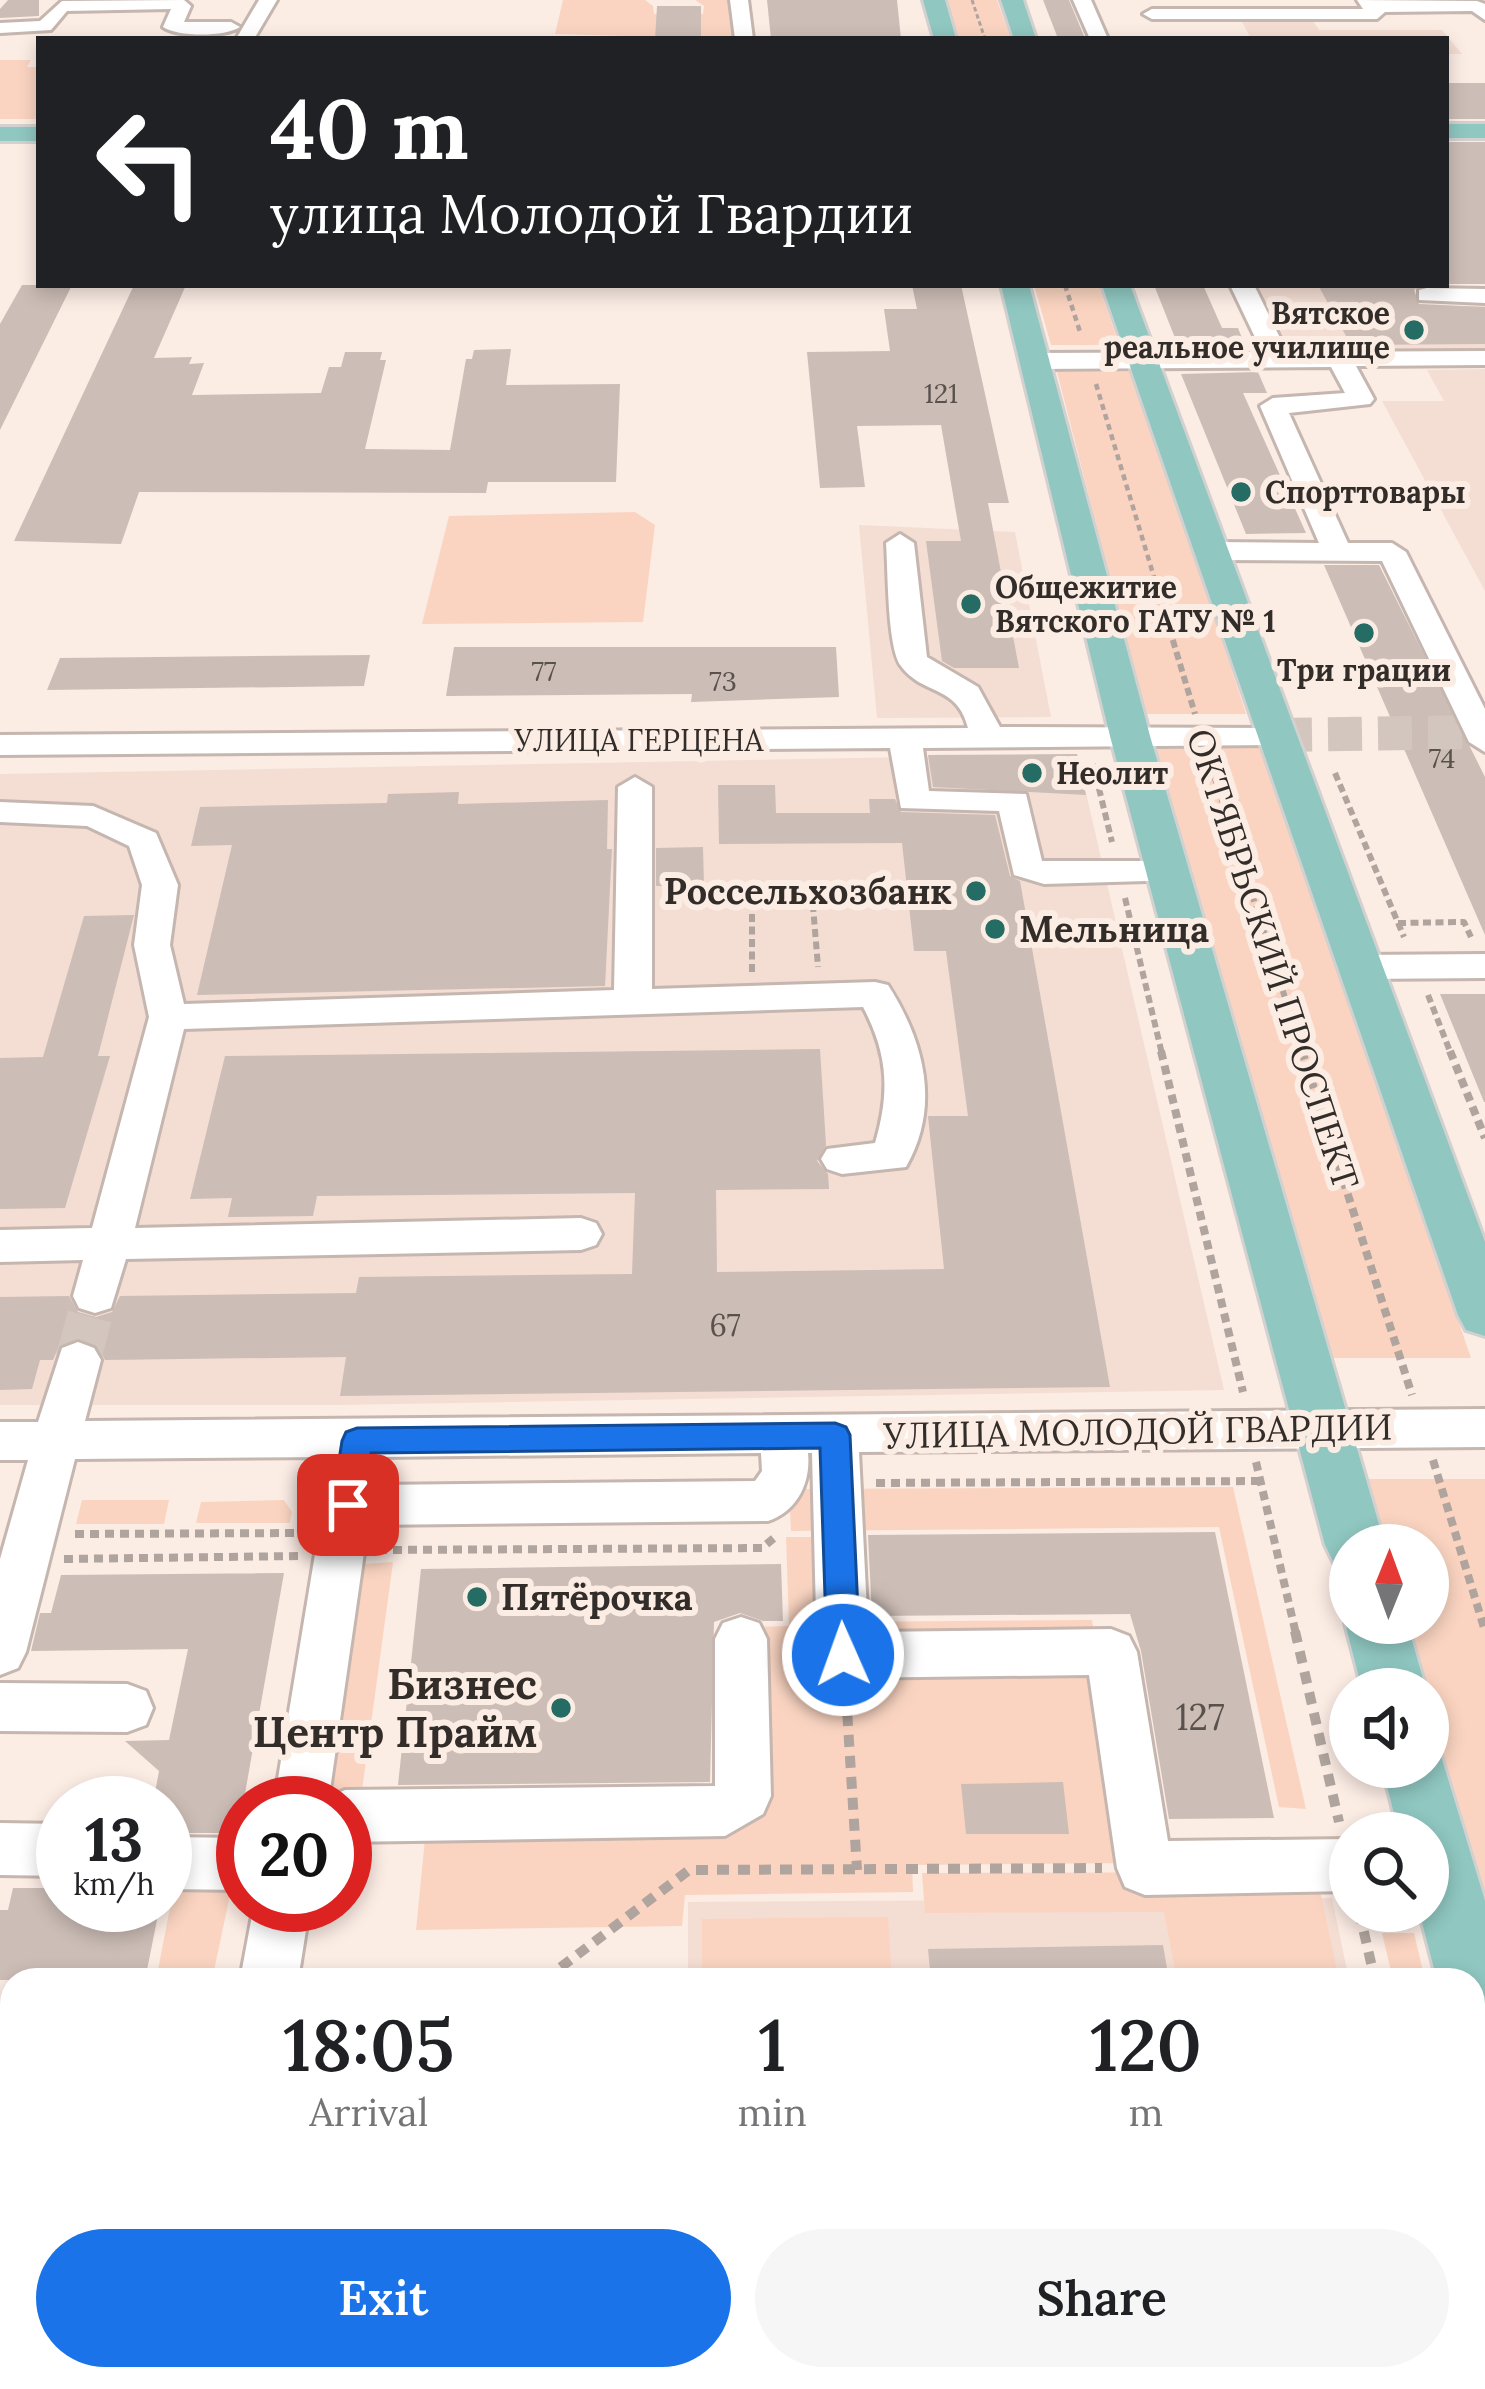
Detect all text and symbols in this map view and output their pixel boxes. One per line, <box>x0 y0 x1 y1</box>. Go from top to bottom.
text: 40 m <box>270 74 469 182</box>
icon: left <box>72 84 228 240</box>
text: улица Молодой Гвардии <box>270 179 913 248</box>
place label: Вятское реальное училище <box>1104 294 1390 367</box>
marker: Вятское реальное училище <box>1401 317 1427 343</box>
house number: 121 <box>924 376 958 410</box>
place label: Спорттовары <box>1265 473 1466 511</box>
marker: Спорттовары <box>1228 479 1254 505</box>
place label: Общежитие Вятского ГАТУ № 1 <box>995 568 1276 640</box>
marker: Общежитие Вятского ГАТУ № 1 <box>958 591 984 617</box>
marker: Три грации <box>1351 620 1377 646</box>
place label: Три грации <box>1277 651 1451 689</box>
house number: 77 <box>532 654 556 688</box>
house number: 73 <box>709 664 737 698</box>
street label: УЛИЦА ГЕРЦЕНА <box>514 721 765 759</box>
street label: ОКТЯБРЬСКИЙ ПРОСПЕКТ <box>1177 723 1369 1195</box>
house number: 74 <box>1429 741 1455 775</box>
place label: Неолит <box>1056 754 1168 792</box>
marker: Неолит <box>1019 760 1045 786</box>
place label: Россельхозбанк <box>664 868 952 914</box>
marker: Россельхозбанк <box>963 878 989 904</box>
place label: Мельница <box>1019 906 1209 952</box>
marker: Мельница <box>982 916 1008 942</box>
house number: 67 <box>710 1306 741 1344</box>
street label: УЛИЦА МОЛОДОЙ ГВАРДИИ <box>882 1404 1393 1458</box>
pin <box>297 1454 399 1556</box>
icon: arrive <box>315 1472 381 1538</box>
north arrow <box>1329 1524 1449 1644</box>
map controls <box>1329 1524 1449 1932</box>
place label: Пятёрочка <box>501 1574 693 1620</box>
marker: Пятёрочка <box>464 1584 490 1610</box>
position arrow <box>780 1592 906 1718</box>
place label: Бизнес Центр Прайм <box>252 1657 537 1759</box>
button: sound <box>1329 1668 1449 1788</box>
house number: 127 <box>1175 1694 1225 1740</box>
marker: Бизнес Центр Прайм <box>548 1695 574 1721</box>
speed limit sign: 20 <box>216 1776 372 1932</box>
text: 13 <box>85 1801 143 1877</box>
button: search <box>1329 1812 1449 1932</box>
text: km/h <box>73 1865 155 1903</box>
text: 18:05 <box>283 1999 455 2091</box>
text: 1 <box>758 1999 786 2091</box>
text: 120 <box>1090 1999 1202 2091</box>
text: Arrival <box>309 2087 428 2137</box>
text: min <box>738 2087 807 2137</box>
text: m <box>1129 2087 1163 2137</box>
button: Exit <box>36 2229 731 2367</box>
button: Share <box>755 2229 1449 2367</box>

